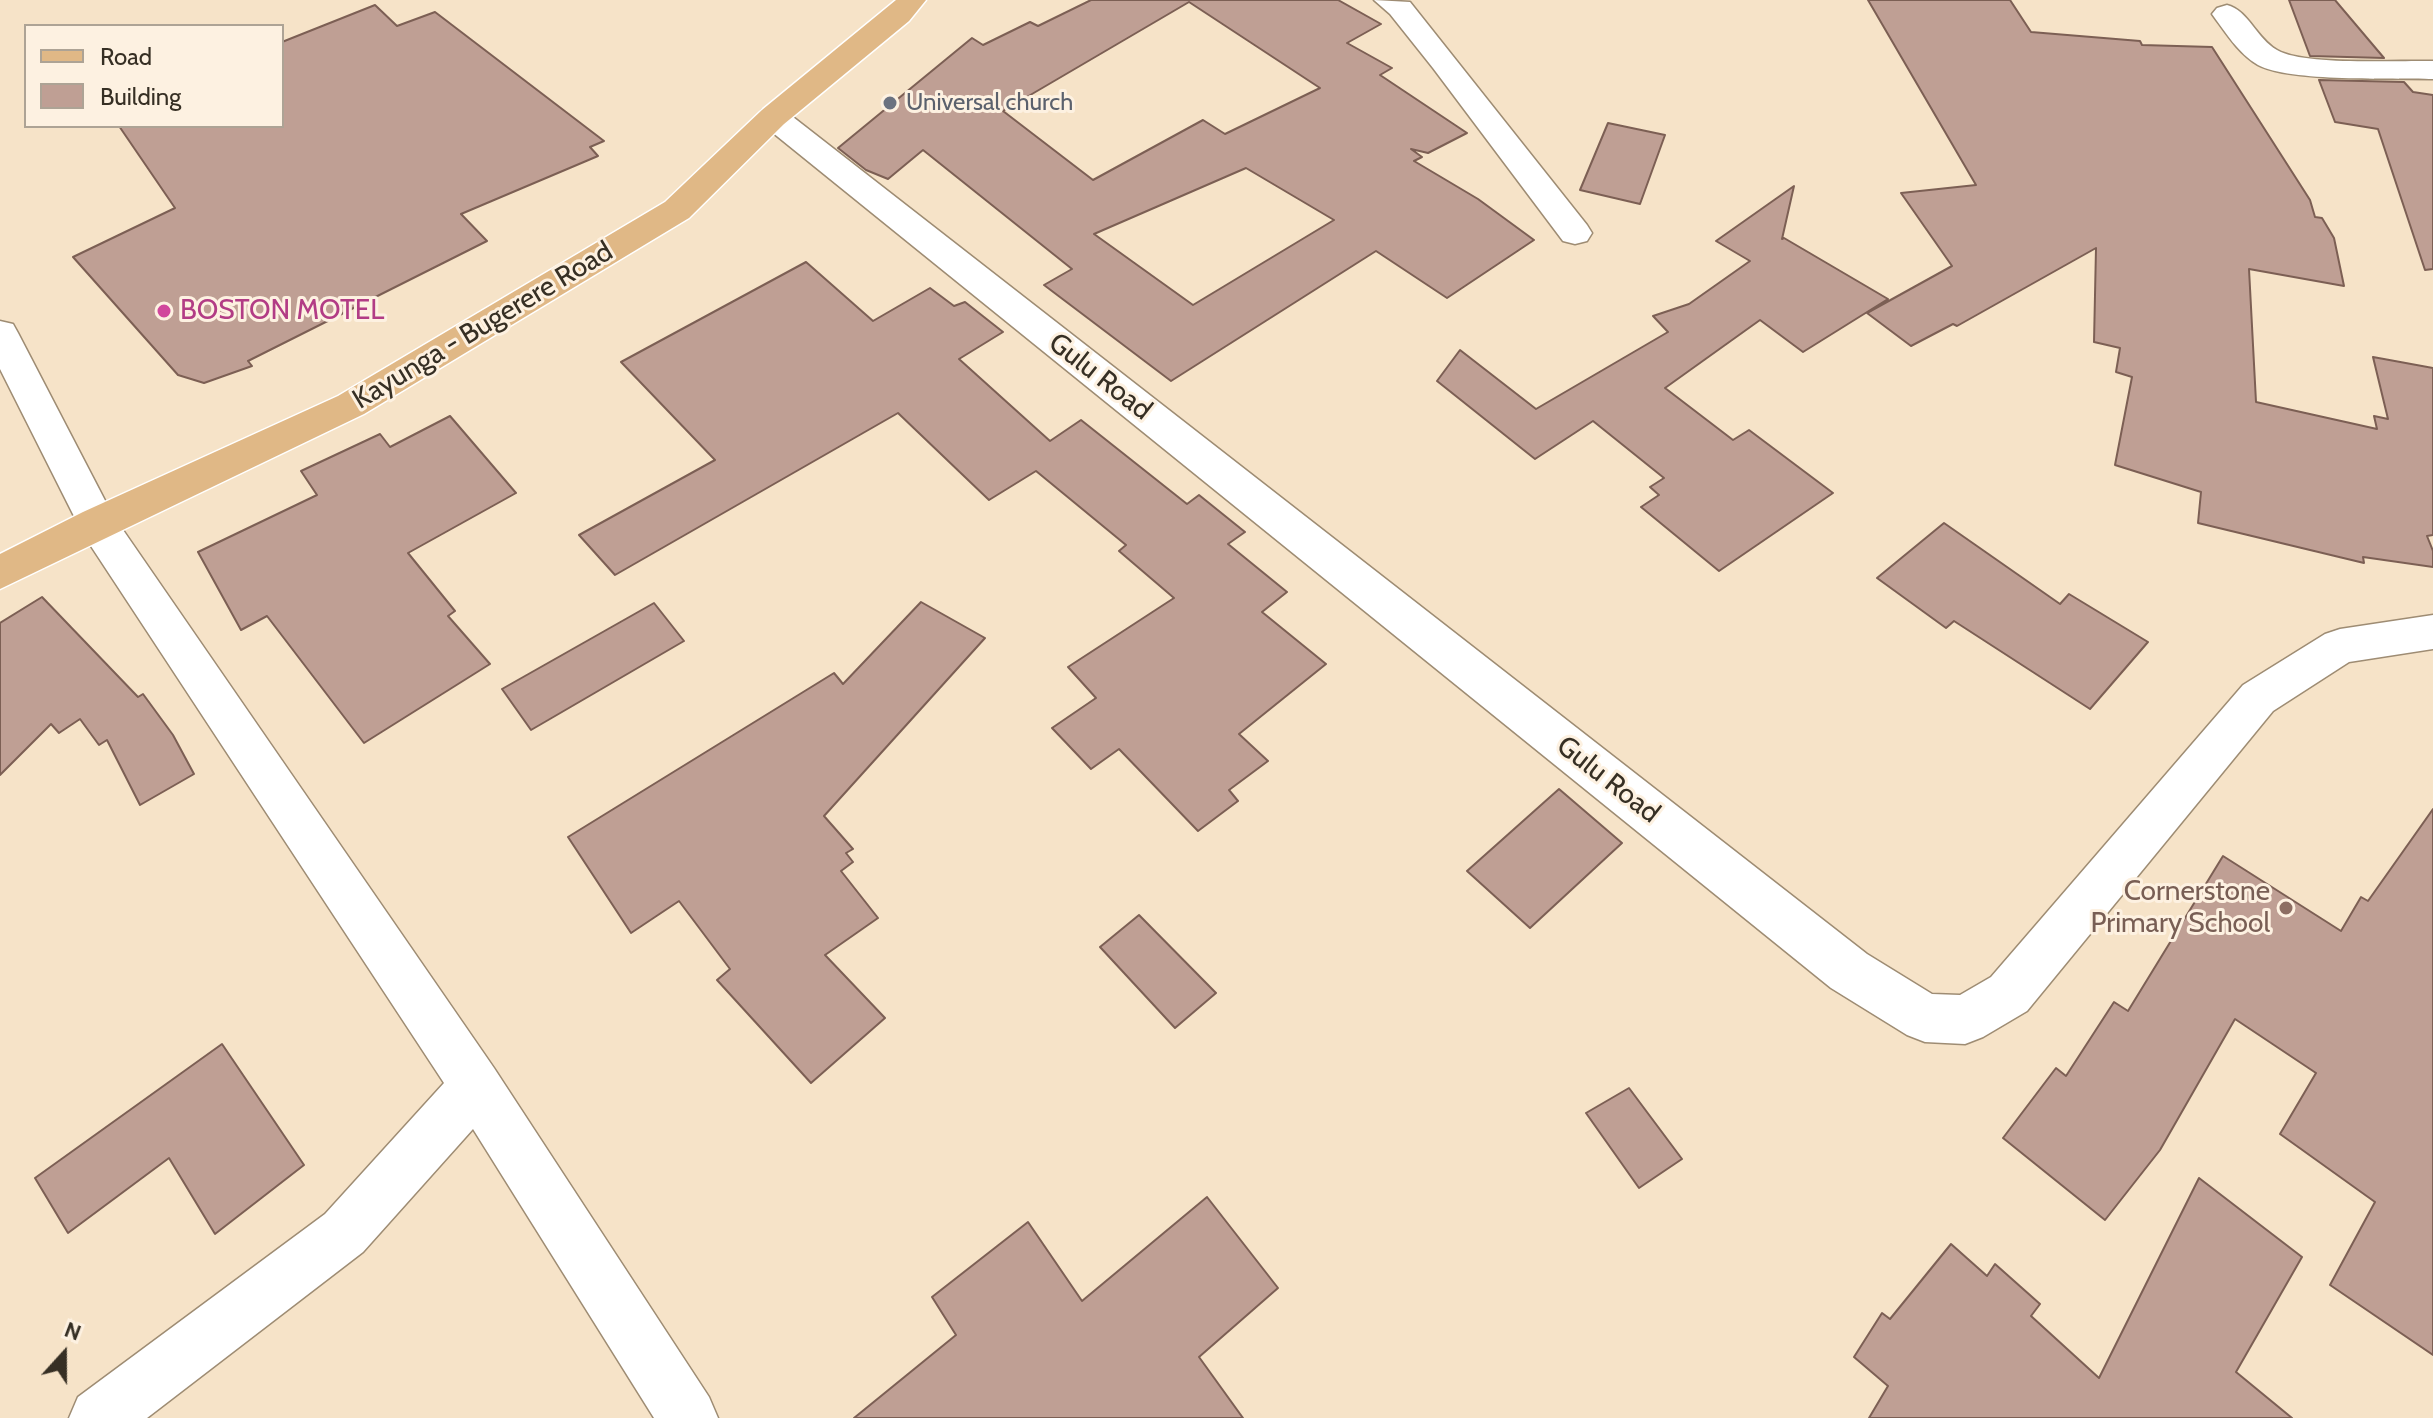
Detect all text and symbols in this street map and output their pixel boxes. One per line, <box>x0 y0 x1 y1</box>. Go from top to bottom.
legend <box>24 24 284 128</box>
text: Road <box>100 42 152 71</box>
text: Building <box>100 82 181 111</box>
place label: Universal church <box>906 89 1073 117</box>
marker: Universal church <box>881 94 899 112</box>
street label: Kayunga - Bugerere Road <box>347 235 619 417</box>
place label: BOSTON MOTEL <box>180 294 384 328</box>
marker: BOSTON MOTEL <box>155 302 173 320</box>
street label: Gulu Road <box>1042 326 1158 428</box>
street label: Gulu Road <box>1550 729 1666 831</box>
place label: Cornerstone Primary School <box>2090 875 2270 941</box>
marker: Cornerstone Primary School <box>2277 899 2295 917</box>
north arrow <box>24 1314 104 1394</box>
text: N <box>61 1316 85 1347</box>

